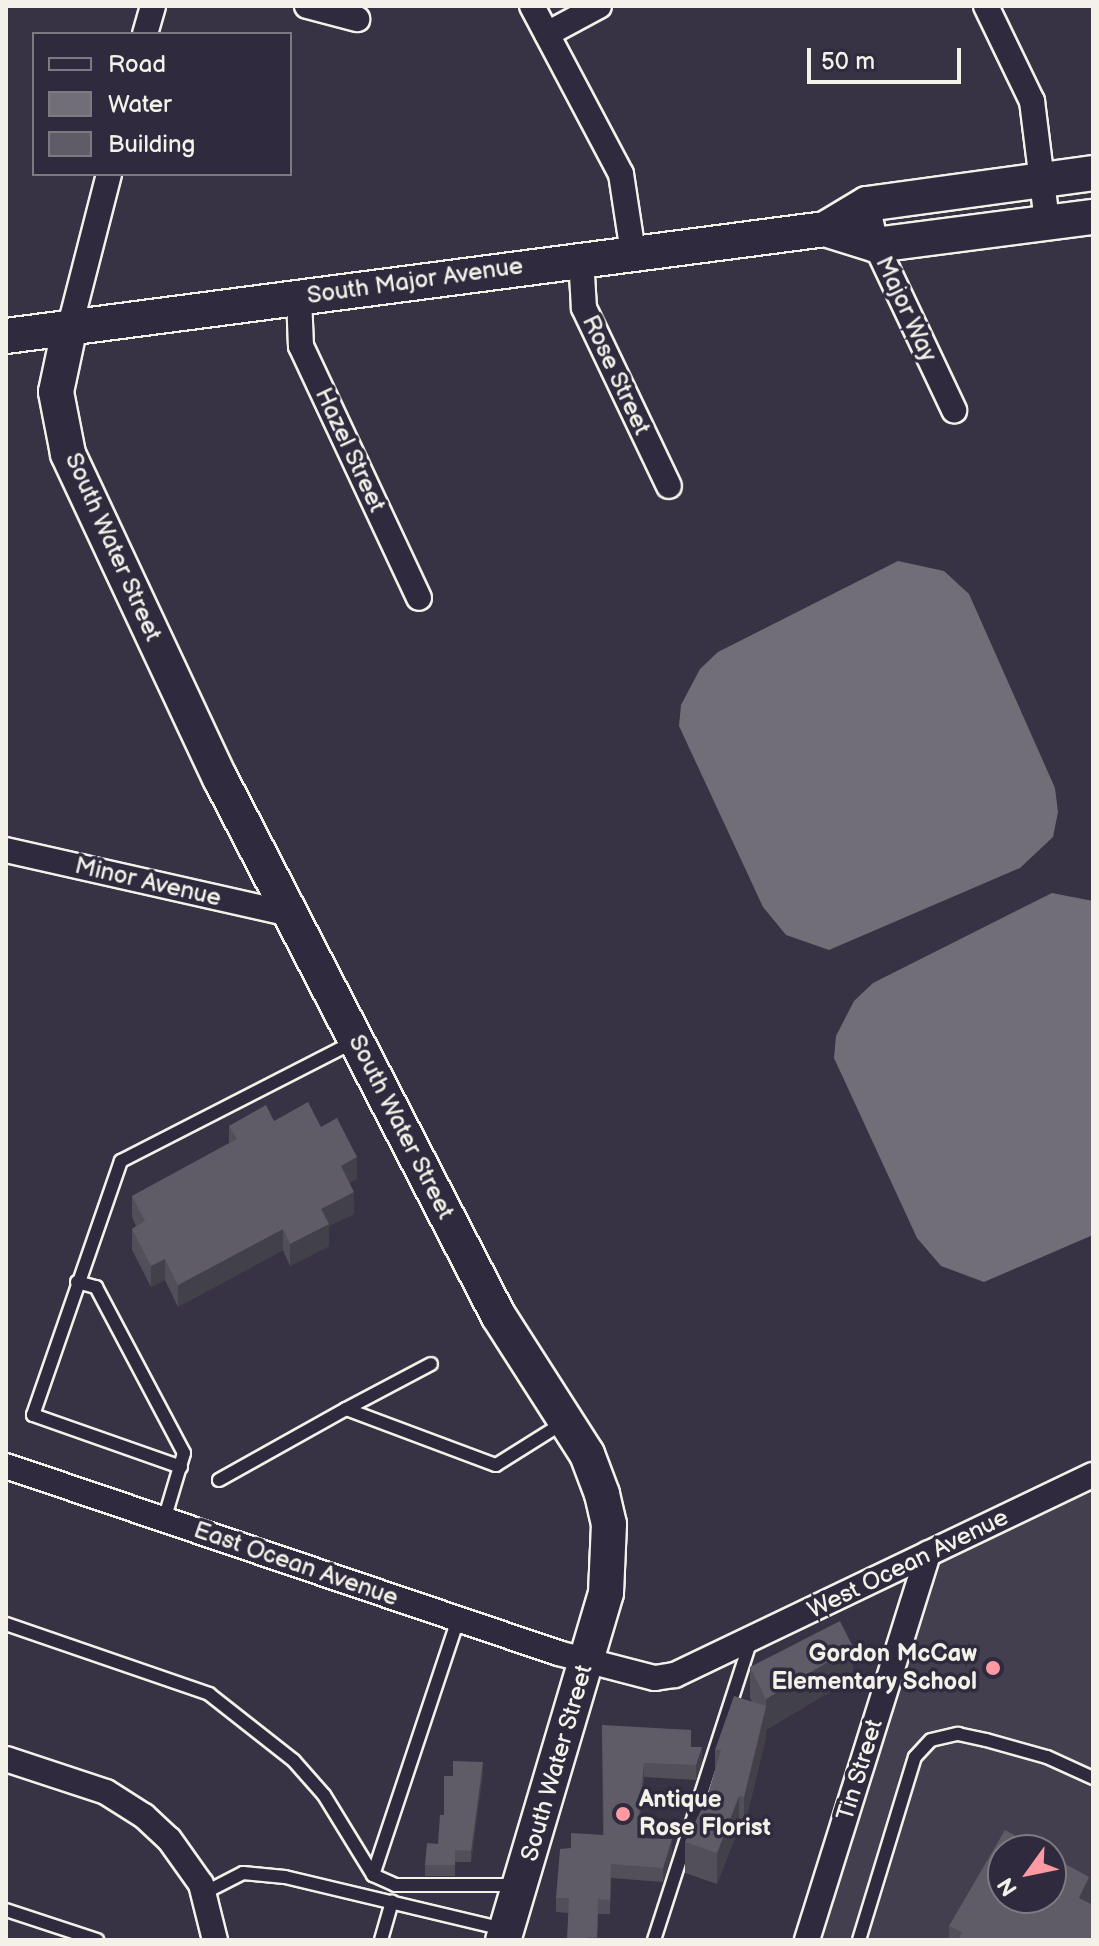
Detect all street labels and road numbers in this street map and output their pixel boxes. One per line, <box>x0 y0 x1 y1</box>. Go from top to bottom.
street label: Major Way <box>869 251 943 367</box>
street label: South Major Avenue <box>305 252 525 310</box>
street label: Rose Street <box>576 310 656 440</box>
street label: Hazel Street <box>309 383 391 517</box>
street label: South Water Street <box>58 448 168 646</box>
street label: Minor Avenue <box>72 851 224 913</box>
street label: South Water Street <box>342 1029 460 1225</box>
street label: West Ocean Avenue <box>803 1503 1013 1625</box>
street label: East Ocean Avenue <box>190 1516 402 1612</box>
street label: South Water Street <box>515 1661 599 1865</box>
street label: Tin Street <box>831 1716 889 1824</box>

